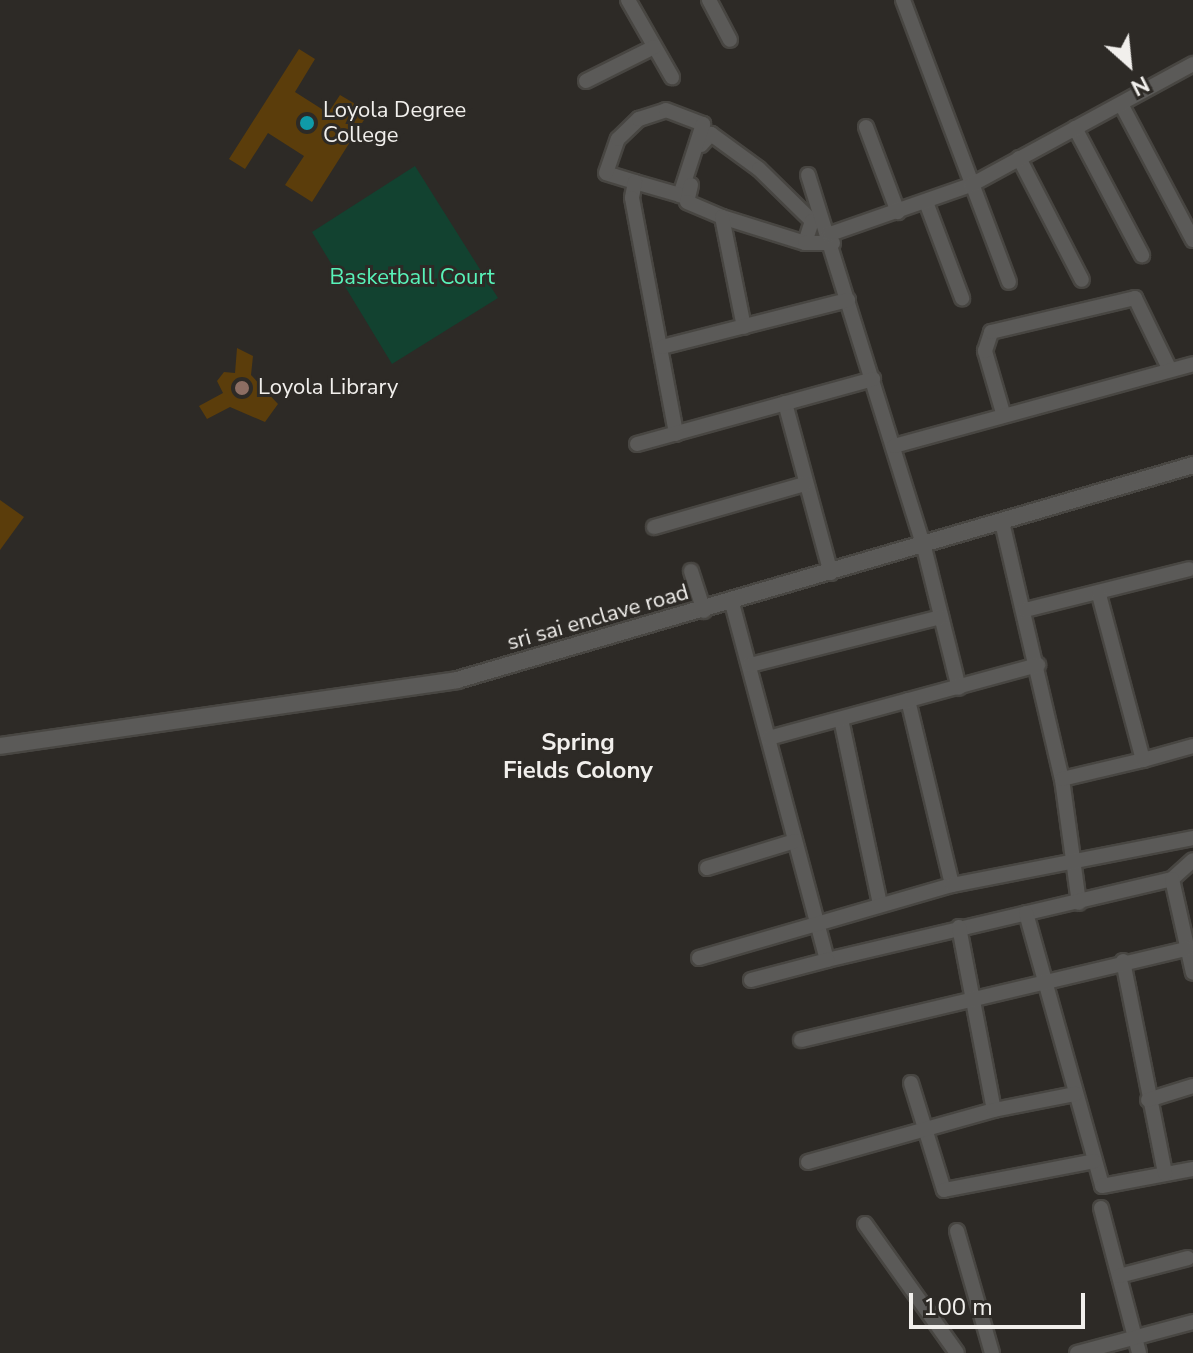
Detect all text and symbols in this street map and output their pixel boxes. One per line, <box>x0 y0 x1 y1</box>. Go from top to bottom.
north arrow <box>1089 24 1169 104</box>
text: N <box>1126 68 1154 102</box>
place label: Loyola Degree College <box>323 97 466 148</box>
marker: Loyola Degree College <box>298 114 316 132</box>
park label: Basketball Court <box>329 265 495 291</box>
place label: Loyola Library <box>258 375 398 401</box>
marker: Loyola Library <box>233 379 251 397</box>
street label: sri sai enclave road <box>504 579 692 657</box>
district label: Spring Fields Colony <box>503 729 653 785</box>
scale bar <box>913 1277 1089 1327</box>
text: 100 m <box>923 1291 993 1323</box>

